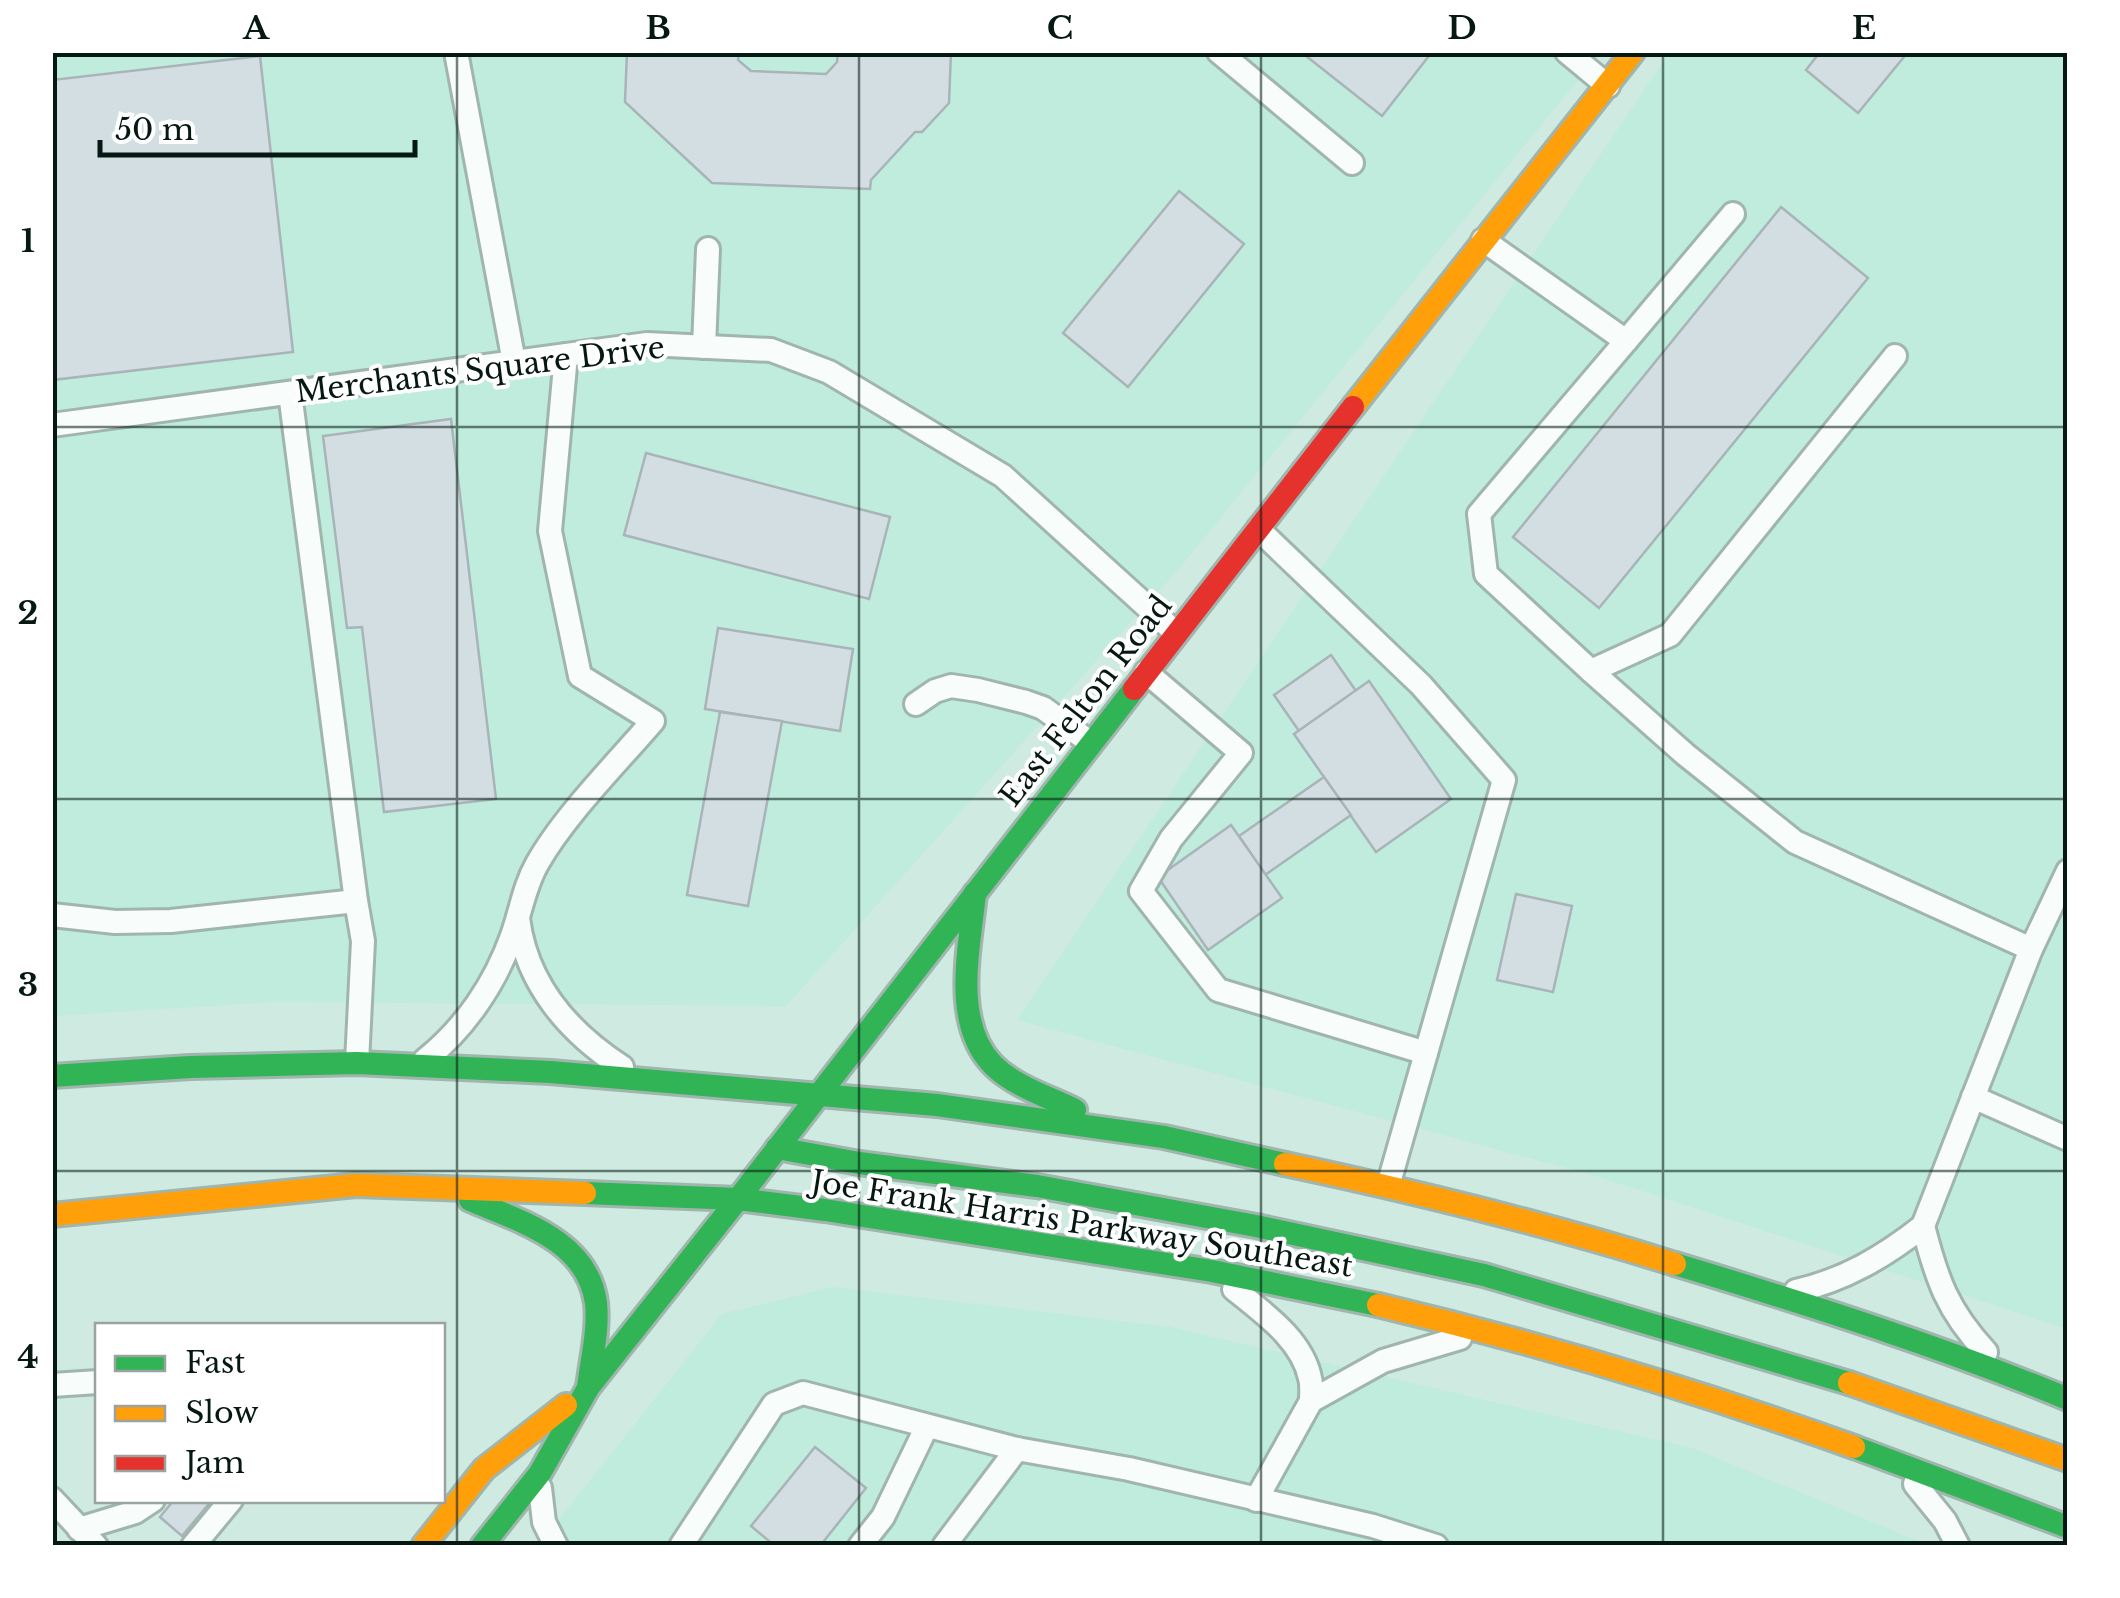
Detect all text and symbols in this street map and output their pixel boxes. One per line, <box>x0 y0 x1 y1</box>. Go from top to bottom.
text: A <box>242 8 270 48</box>
text: B <box>645 8 671 48</box>
text: C <box>1047 8 1073 48</box>
text: D <box>1447 8 1477 48</box>
text: E <box>1852 8 1876 48</box>
scale bar <box>100 95 415 157</box>
text: 50 m <box>115 111 194 148</box>
text: 1 <box>21 221 35 261</box>
street label: Merchants Square Drive <box>293 328 667 411</box>
street label: East Felton Road <box>992 588 1180 814</box>
text: 2 <box>18 593 38 633</box>
text: 3 <box>18 965 38 1005</box>
street label: Joe Frank Harris Parkway Southeast <box>805 1162 1356 1285</box>
legend <box>95 1323 445 1503</box>
text: 4 <box>17 1337 39 1377</box>
text: Fast <box>185 1344 246 1381</box>
text: Slow <box>185 1394 259 1431</box>
text: Jam <box>181 1444 245 1481</box>

